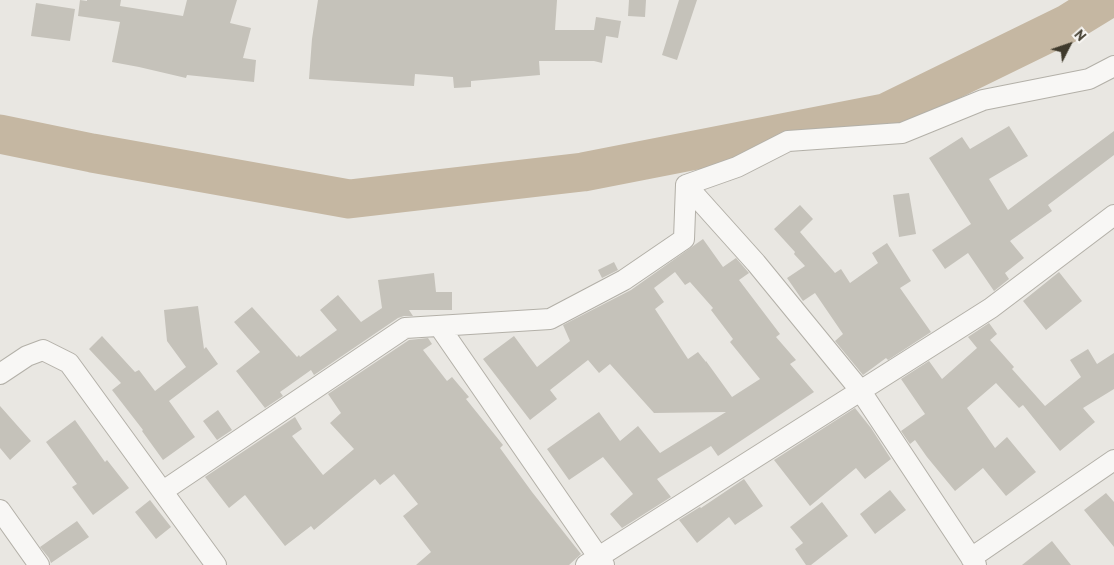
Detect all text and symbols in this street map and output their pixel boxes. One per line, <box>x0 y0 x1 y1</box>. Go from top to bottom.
north arrow <box>1044 20 1094 70</box>
text: N <box>1071 26 1090 45</box>

